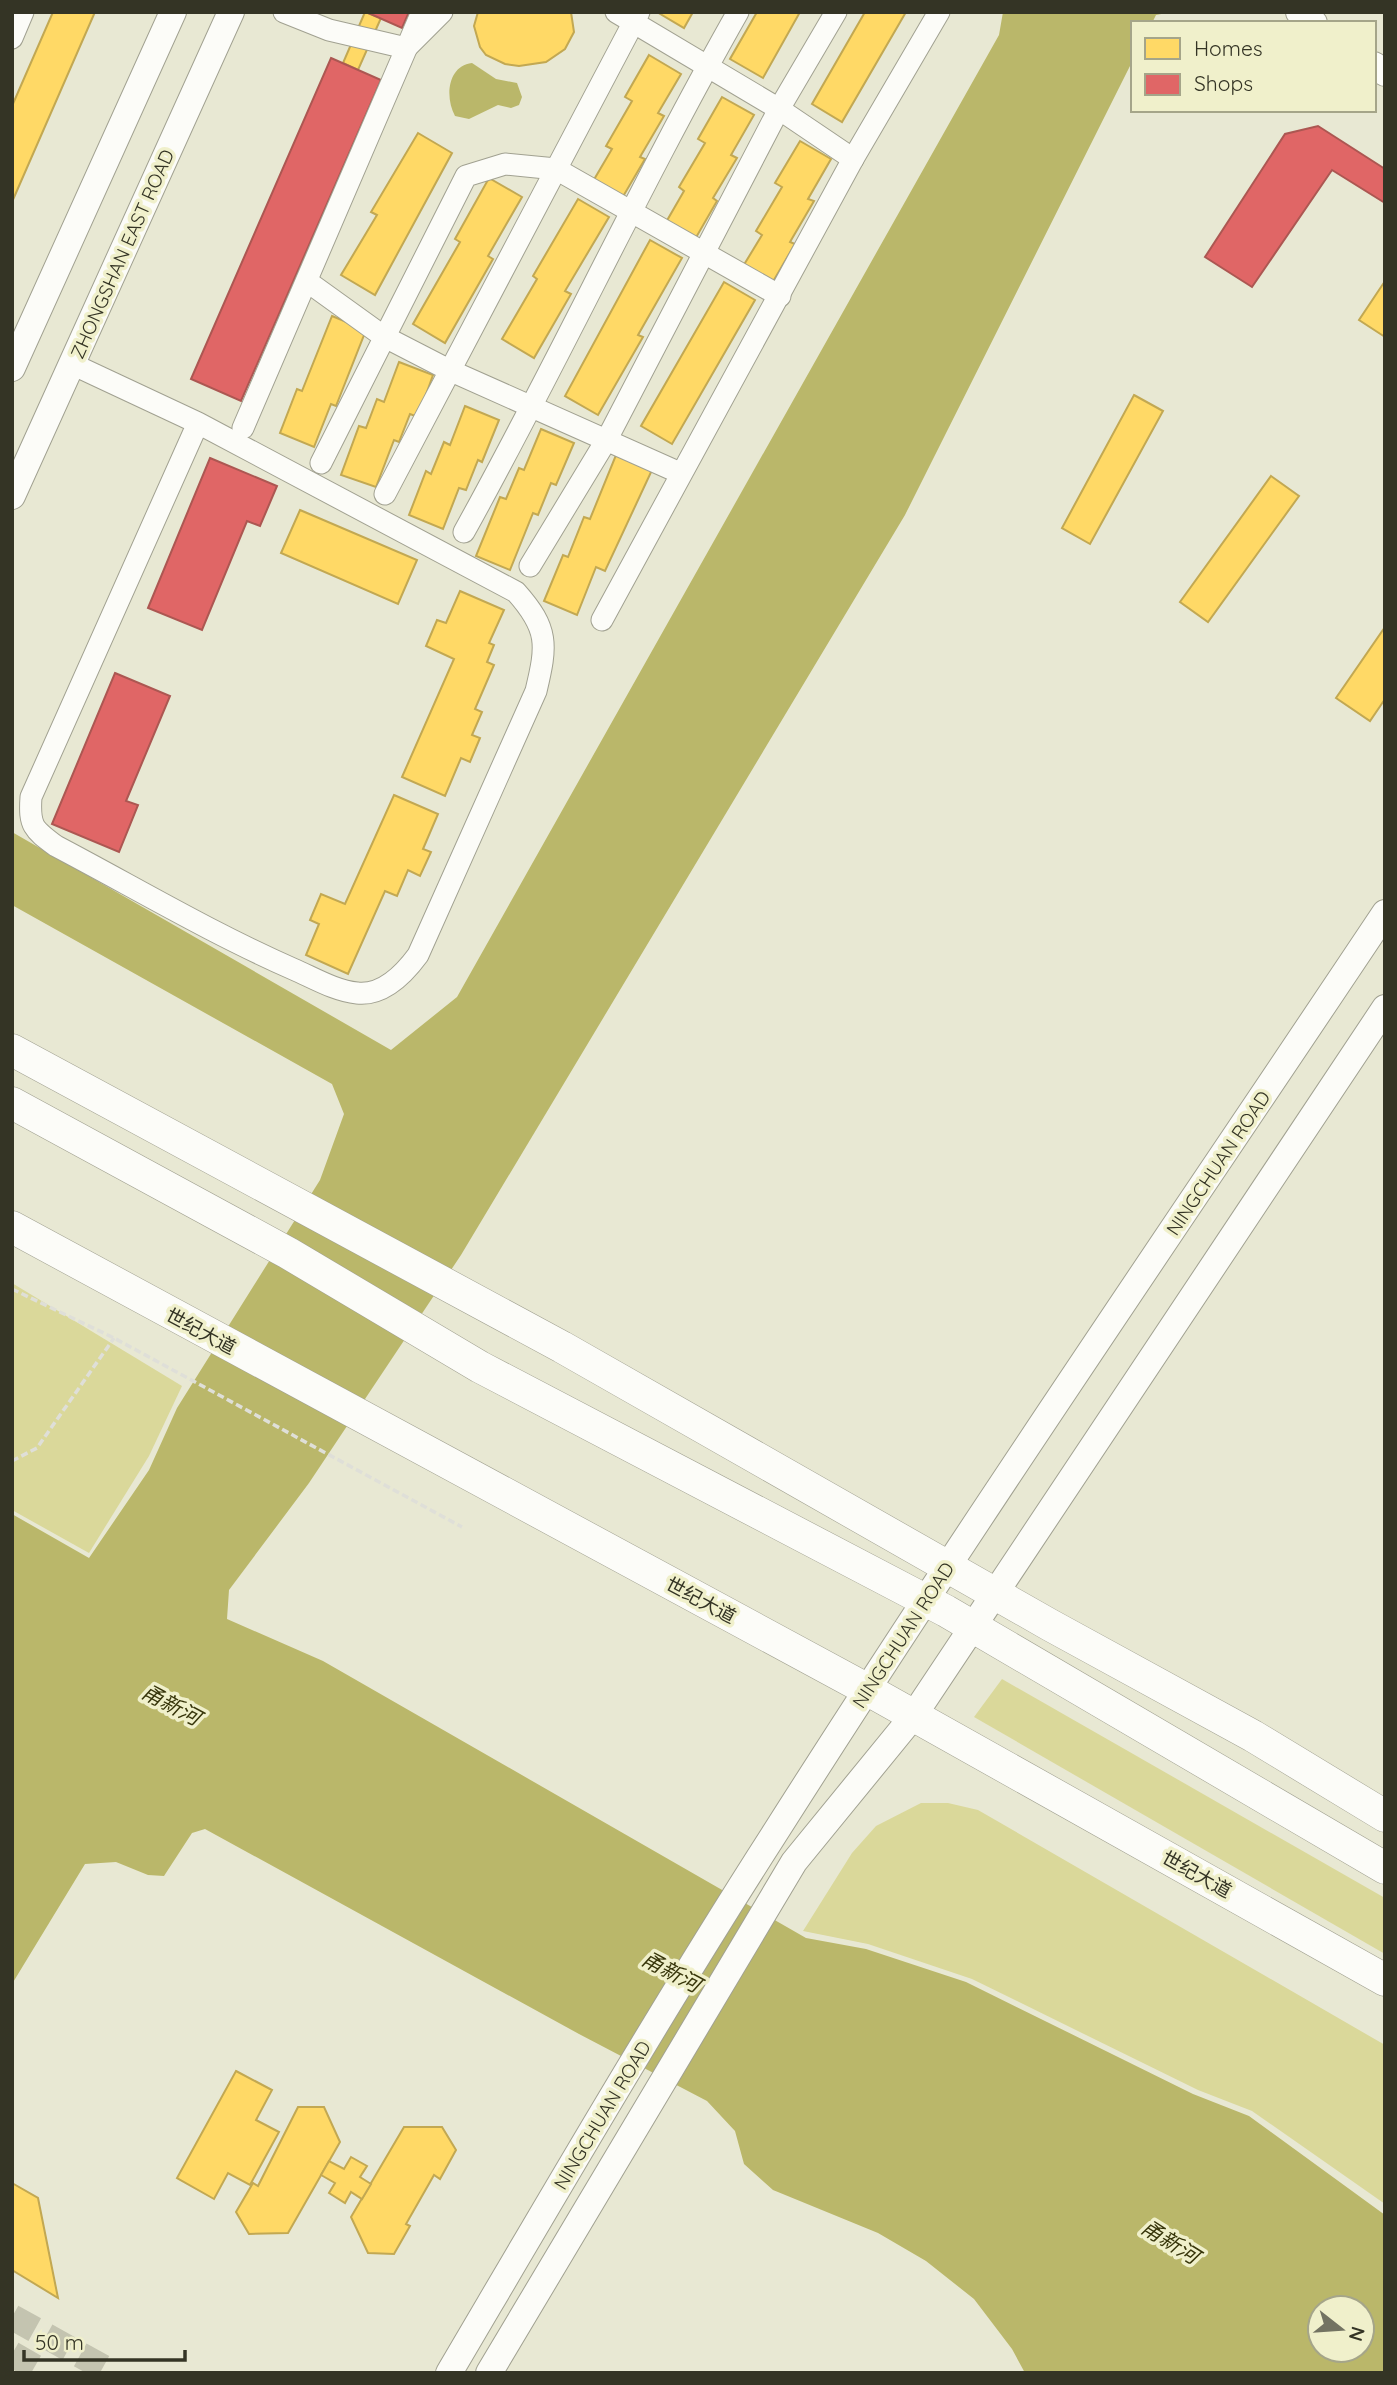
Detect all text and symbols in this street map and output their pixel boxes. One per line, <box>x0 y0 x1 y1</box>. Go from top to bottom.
legend <box>1131 21 1376 112</box>
text: Homes <box>1194 35 1263 61</box>
text: Shops <box>1194 70 1253 96</box>
street label: ZHONGSHAN EAST ROAD <box>65 146 179 362</box>
street label: NINGCHUAN ROAD <box>1161 1086 1275 1240</box>
street label: 世纪大道 <box>162 1303 240 1359</box>
street label: NINGCHUAN ROAD <box>847 1557 959 1713</box>
street label: 世纪大道 <box>662 1572 740 1628</box>
water label: 甬新河 <box>138 1678 209 1732</box>
street label: 世纪大道 <box>1158 1845 1236 1903</box>
water label: 甬新河 <box>638 1945 709 1999</box>
street label: NINGCHUAN ROAD <box>548 2036 656 2194</box>
water label: 甬新河 <box>1137 2213 1208 2271</box>
north arrow <box>1306 2294 1376 2364</box>
scale bar <box>24 2318 186 2362</box>
text: N <box>1344 2324 1371 2344</box>
text: 50 m <box>35 2329 84 2355</box>

